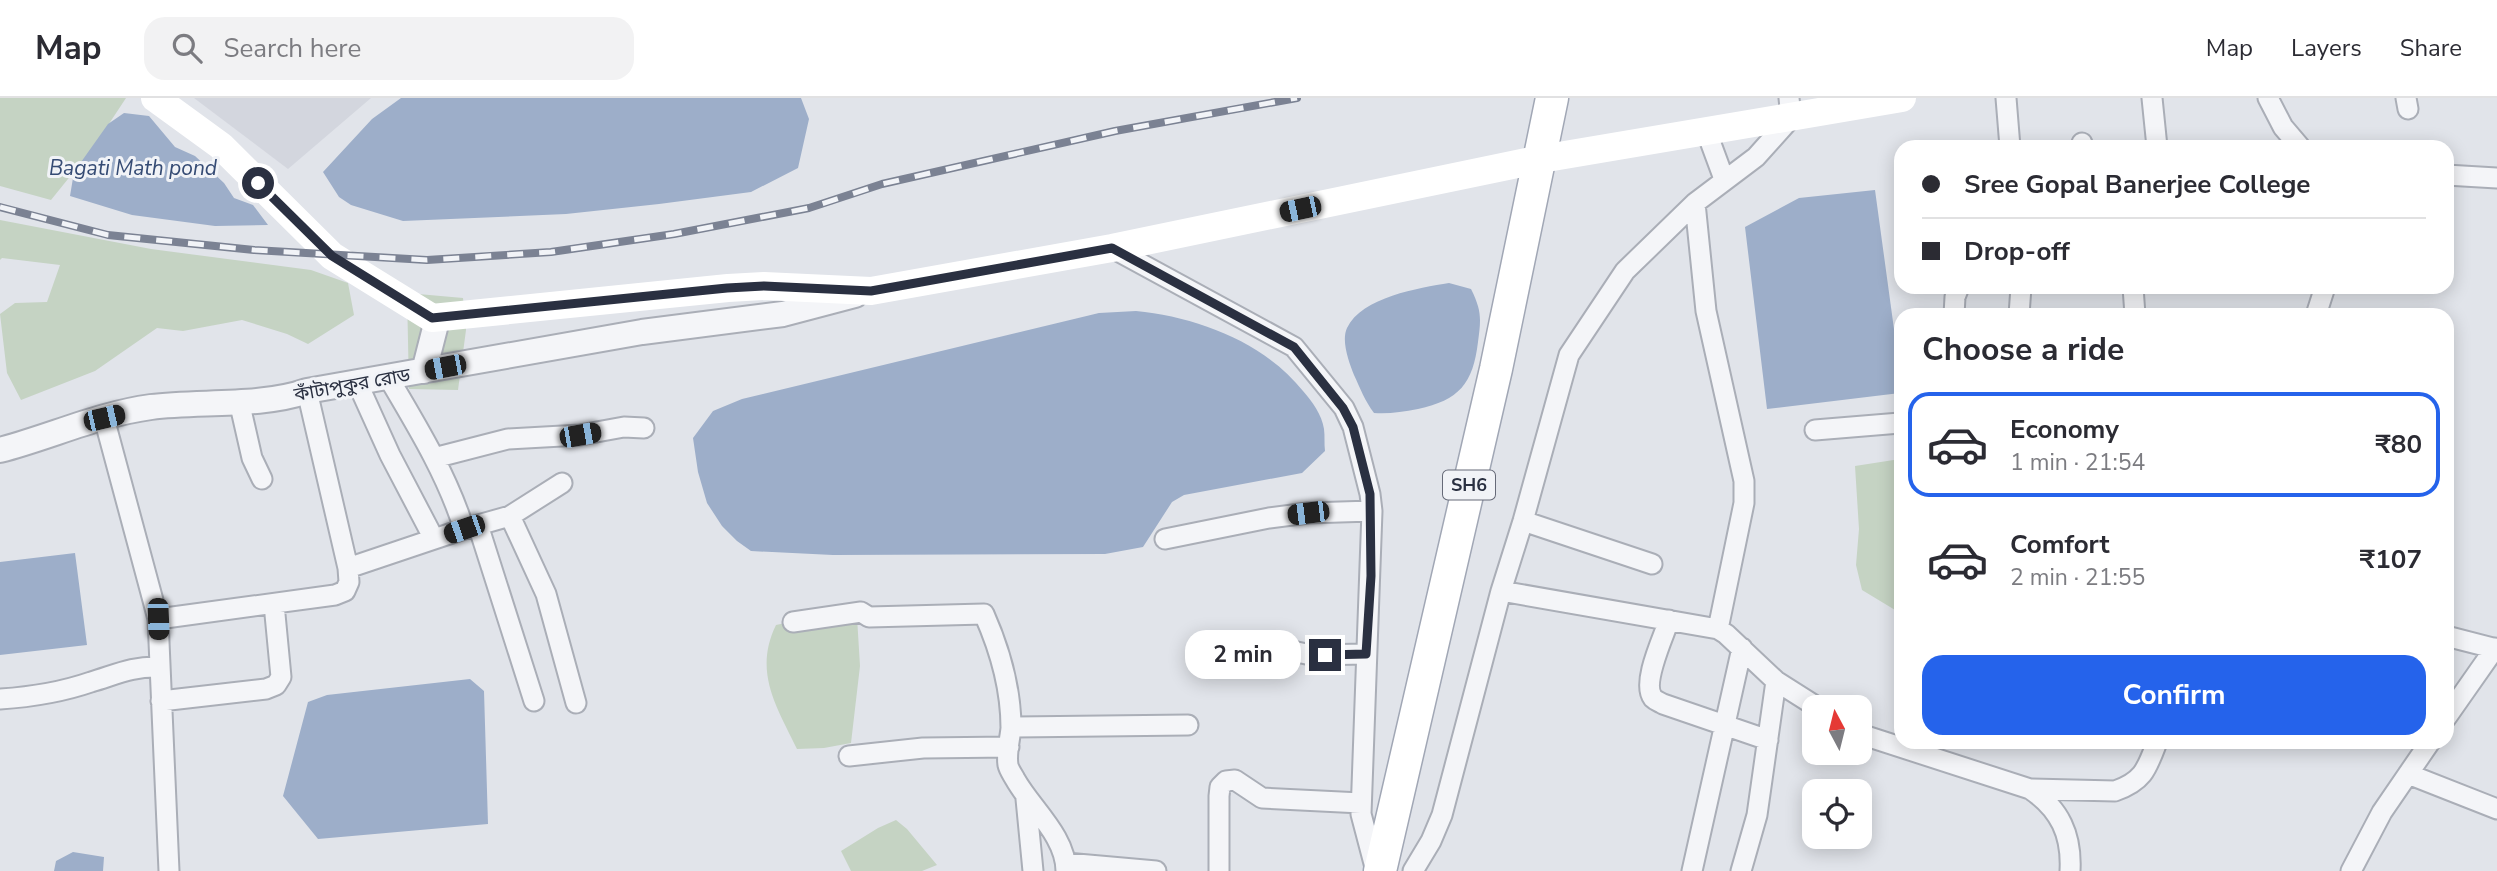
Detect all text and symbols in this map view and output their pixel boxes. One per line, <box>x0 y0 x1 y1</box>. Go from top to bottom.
search box <box>144 17 634 80</box>
text: Map <box>35 26 102 71</box>
icon: search <box>168 29 206 67</box>
text: Search here <box>224 31 361 66</box>
text: Map <box>2206 32 2253 64</box>
text: Layers <box>2291 32 2362 64</box>
text: Share <box>2400 32 2462 64</box>
water label: Bagati Math pond <box>49 154 218 182</box>
route start <box>242 167 274 199</box>
text: Sree Gopal Banerjee College <box>1964 167 2310 202</box>
car <box>1278 194 1323 224</box>
text: Drop-off <box>1964 234 2070 269</box>
text: Choose a ride <box>1922 328 2124 371</box>
car <box>423 353 468 381</box>
street label: কাঁটাপুকুর রোড <box>291 362 413 408</box>
car <box>82 403 127 433</box>
text: Economy <box>2010 412 2119 447</box>
icon: car <box>1926 413 1989 476</box>
car <box>558 421 603 449</box>
text: ₹80 <box>2375 427 2422 462</box>
text: 1 min · 21:54 <box>2010 447 2145 478</box>
road number: SH6 <box>1443 470 1495 500</box>
car <box>1286 500 1331 526</box>
car <box>441 512 488 546</box>
text: Comfort <box>2010 527 2110 562</box>
icon: car <box>1926 528 1989 591</box>
text: ₹107 <box>2360 542 2422 577</box>
text: 2 min · 21:55 <box>2010 562 2145 593</box>
car <box>147 598 170 640</box>
callout: 2 min <box>1185 630 1300 680</box>
text: 2 min <box>1213 639 1273 670</box>
route end <box>1309 639 1341 671</box>
button: Confirm <box>1922 655 2426 735</box>
north arrow <box>1802 695 1872 765</box>
map controls <box>1802 695 1872 849</box>
button: locate <box>1802 779 1872 849</box>

